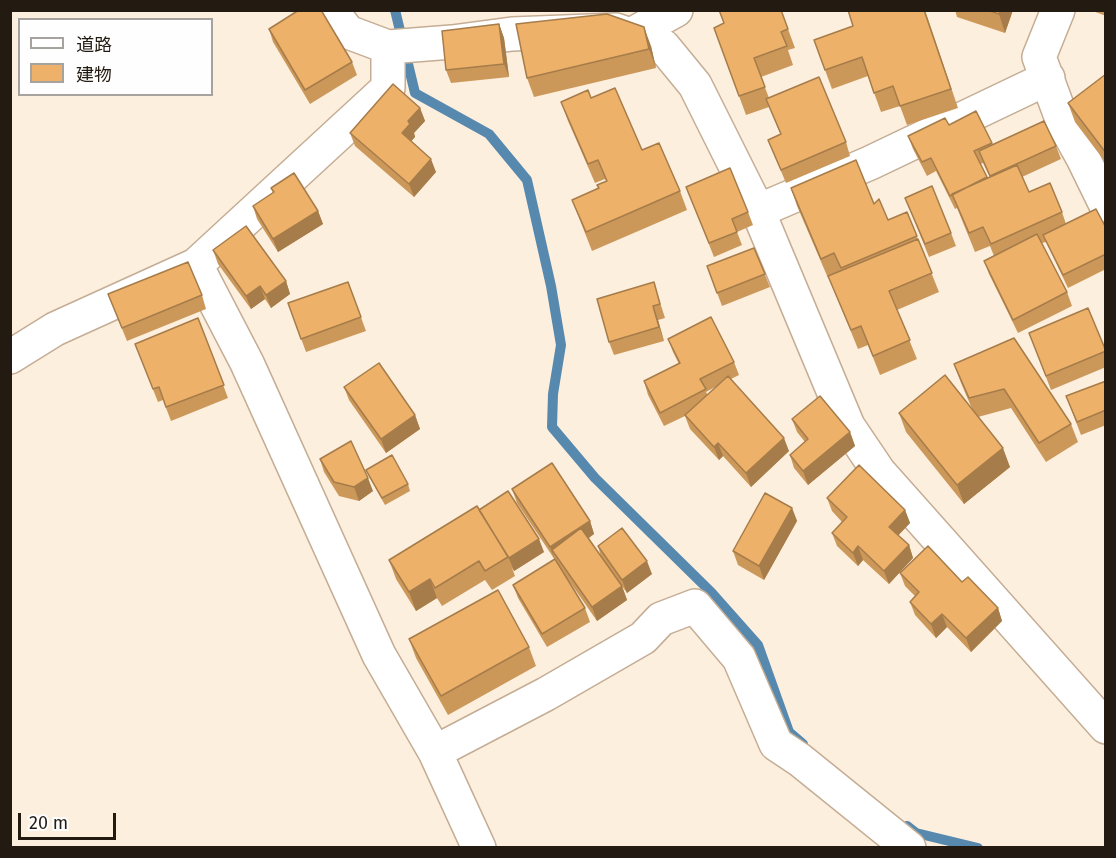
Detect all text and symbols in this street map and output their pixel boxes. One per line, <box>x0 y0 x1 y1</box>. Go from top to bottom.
legend <box>18 18 213 96</box>
text: 道路 <box>76 34 112 56</box>
text: 建物 <box>76 64 112 86</box>
scale bar <box>21 801 118 839</box>
text: 20 m <box>29 812 68 834</box>

